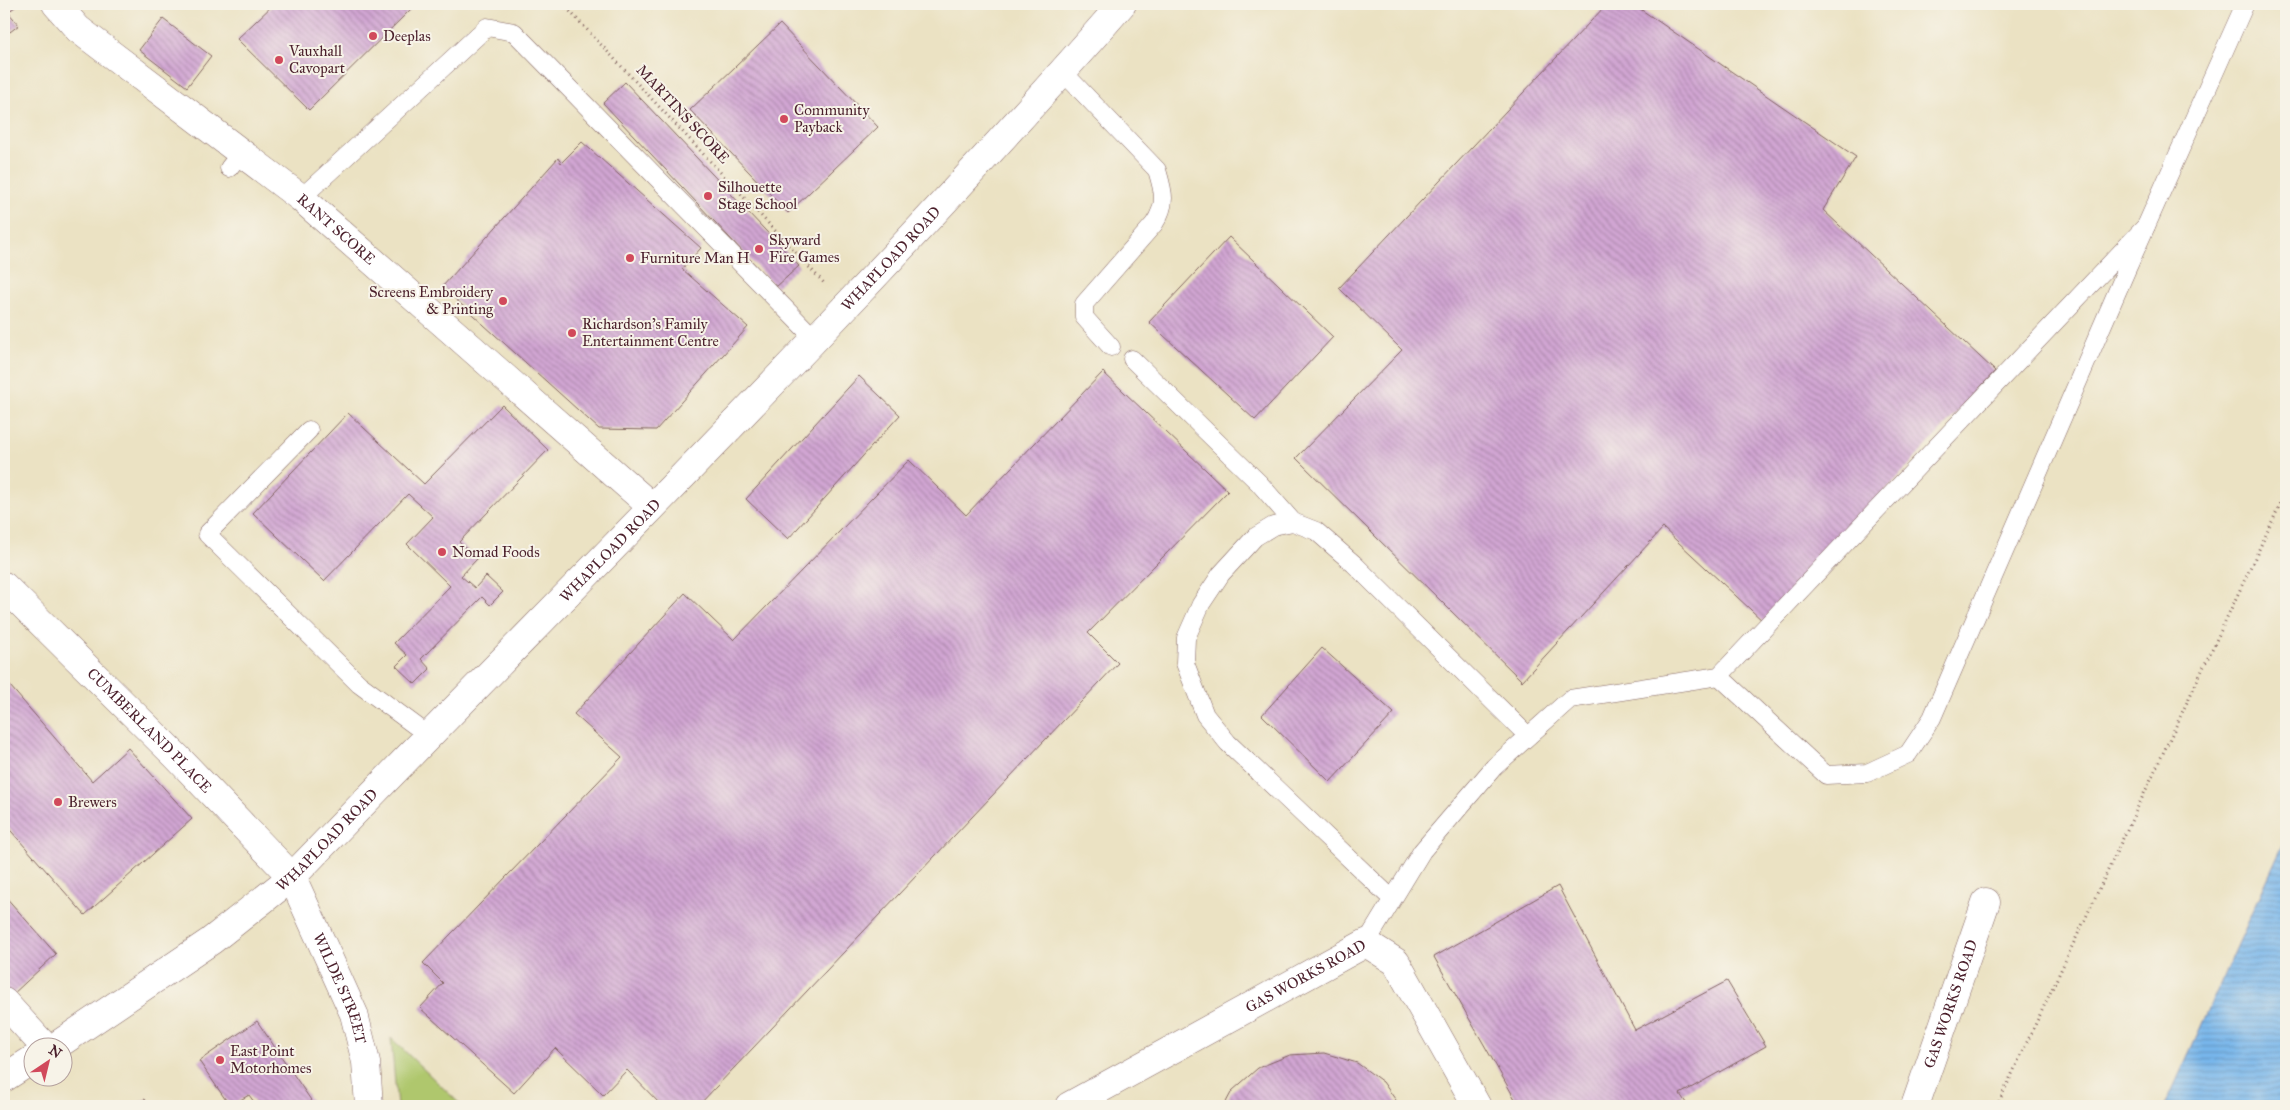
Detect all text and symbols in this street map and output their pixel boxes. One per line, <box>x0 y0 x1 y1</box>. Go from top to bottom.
place label: Deeplas <box>383 27 431 45</box>
marker: Deeplas <box>367 30 379 42</box>
place label: Vauxhall Cavopart <box>288 42 346 77</box>
marker: Vauxhall Cavopart <box>273 54 285 66</box>
street label: MARTINS SCORE <box>633 61 734 167</box>
place label: Community Payback <box>794 101 870 136</box>
marker: Community Payback <box>778 113 790 125</box>
place label: Silhouette Stage School <box>718 178 798 213</box>
street label: RANT SCORE <box>293 190 379 268</box>
marker: Silhouette Stage School <box>702 190 714 202</box>
street label: WHAPLOAD ROAD <box>837 202 944 315</box>
place label: Skyward Fire Games <box>769 231 840 266</box>
marker: Skyward Fire Games <box>753 243 765 255</box>
place label: Furniture Man H <box>640 249 750 267</box>
marker: Furniture Man H <box>624 252 636 264</box>
place label: Screens Embroidery & Printing <box>369 283 494 318</box>
marker: Screens Embroidery & Printing <box>497 295 509 307</box>
place label: Richardson's Family Entertainment Centre <box>582 315 719 350</box>
marker: Richardson's Family Entertainment Centre <box>566 327 578 339</box>
street label: WHAPLOAD ROAD <box>556 495 665 606</box>
place label: Nomad Foods <box>452 543 540 561</box>
marker: Nomad Foods <box>436 546 448 558</box>
street label: CUMBERLAND PLACE <box>83 664 216 797</box>
street label: WHAPLOAD ROAD <box>273 785 382 895</box>
place label: Brewers <box>68 793 117 811</box>
marker: Brewers <box>52 796 64 808</box>
street label: WILDE STREET <box>309 930 370 1046</box>
street label: GAS WORKS ROAD <box>1242 936 1369 1016</box>
street label: GAS WORKS ROAD <box>1920 937 1981 1071</box>
north arrow <box>22 1038 72 1088</box>
text: N <box>45 1041 65 1062</box>
place label: East Point Motorhomes <box>230 1042 312 1077</box>
marker: East Point Motorhomes <box>214 1054 226 1066</box>

